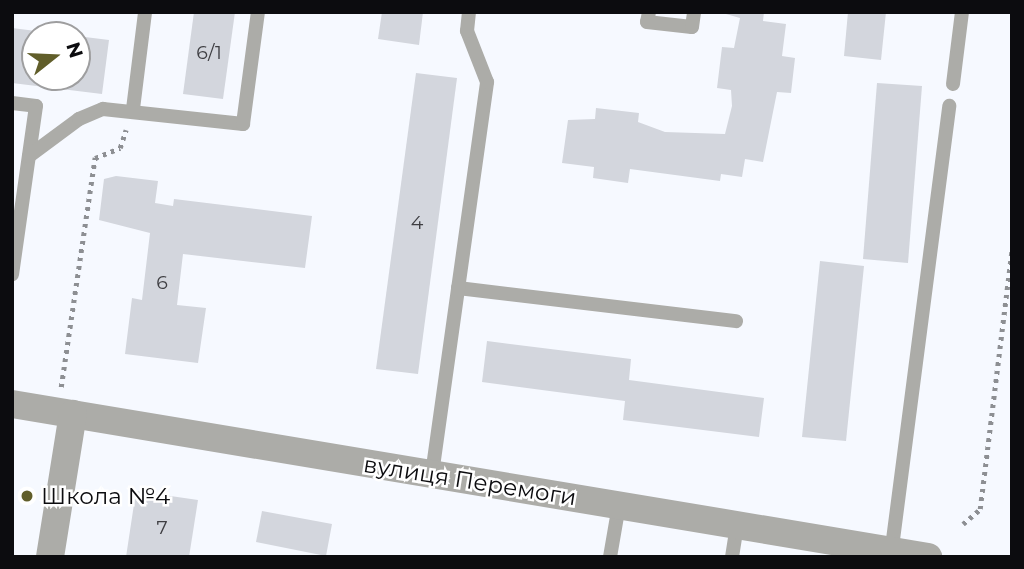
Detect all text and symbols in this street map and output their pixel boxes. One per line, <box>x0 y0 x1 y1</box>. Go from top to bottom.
north arrow <box>21 21 91 91</box>
text: N <box>61 39 88 61</box>
house number: 6/1 <box>196 42 222 64</box>
house number: 4 <box>411 212 423 234</box>
house number: 6 <box>156 272 168 294</box>
street label: вулиця Перемоги <box>362 451 578 511</box>
place label: Школа №4 <box>41 482 170 510</box>
marker: Школа №4 <box>19 488 35 504</box>
house number: 7 <box>156 517 168 539</box>

